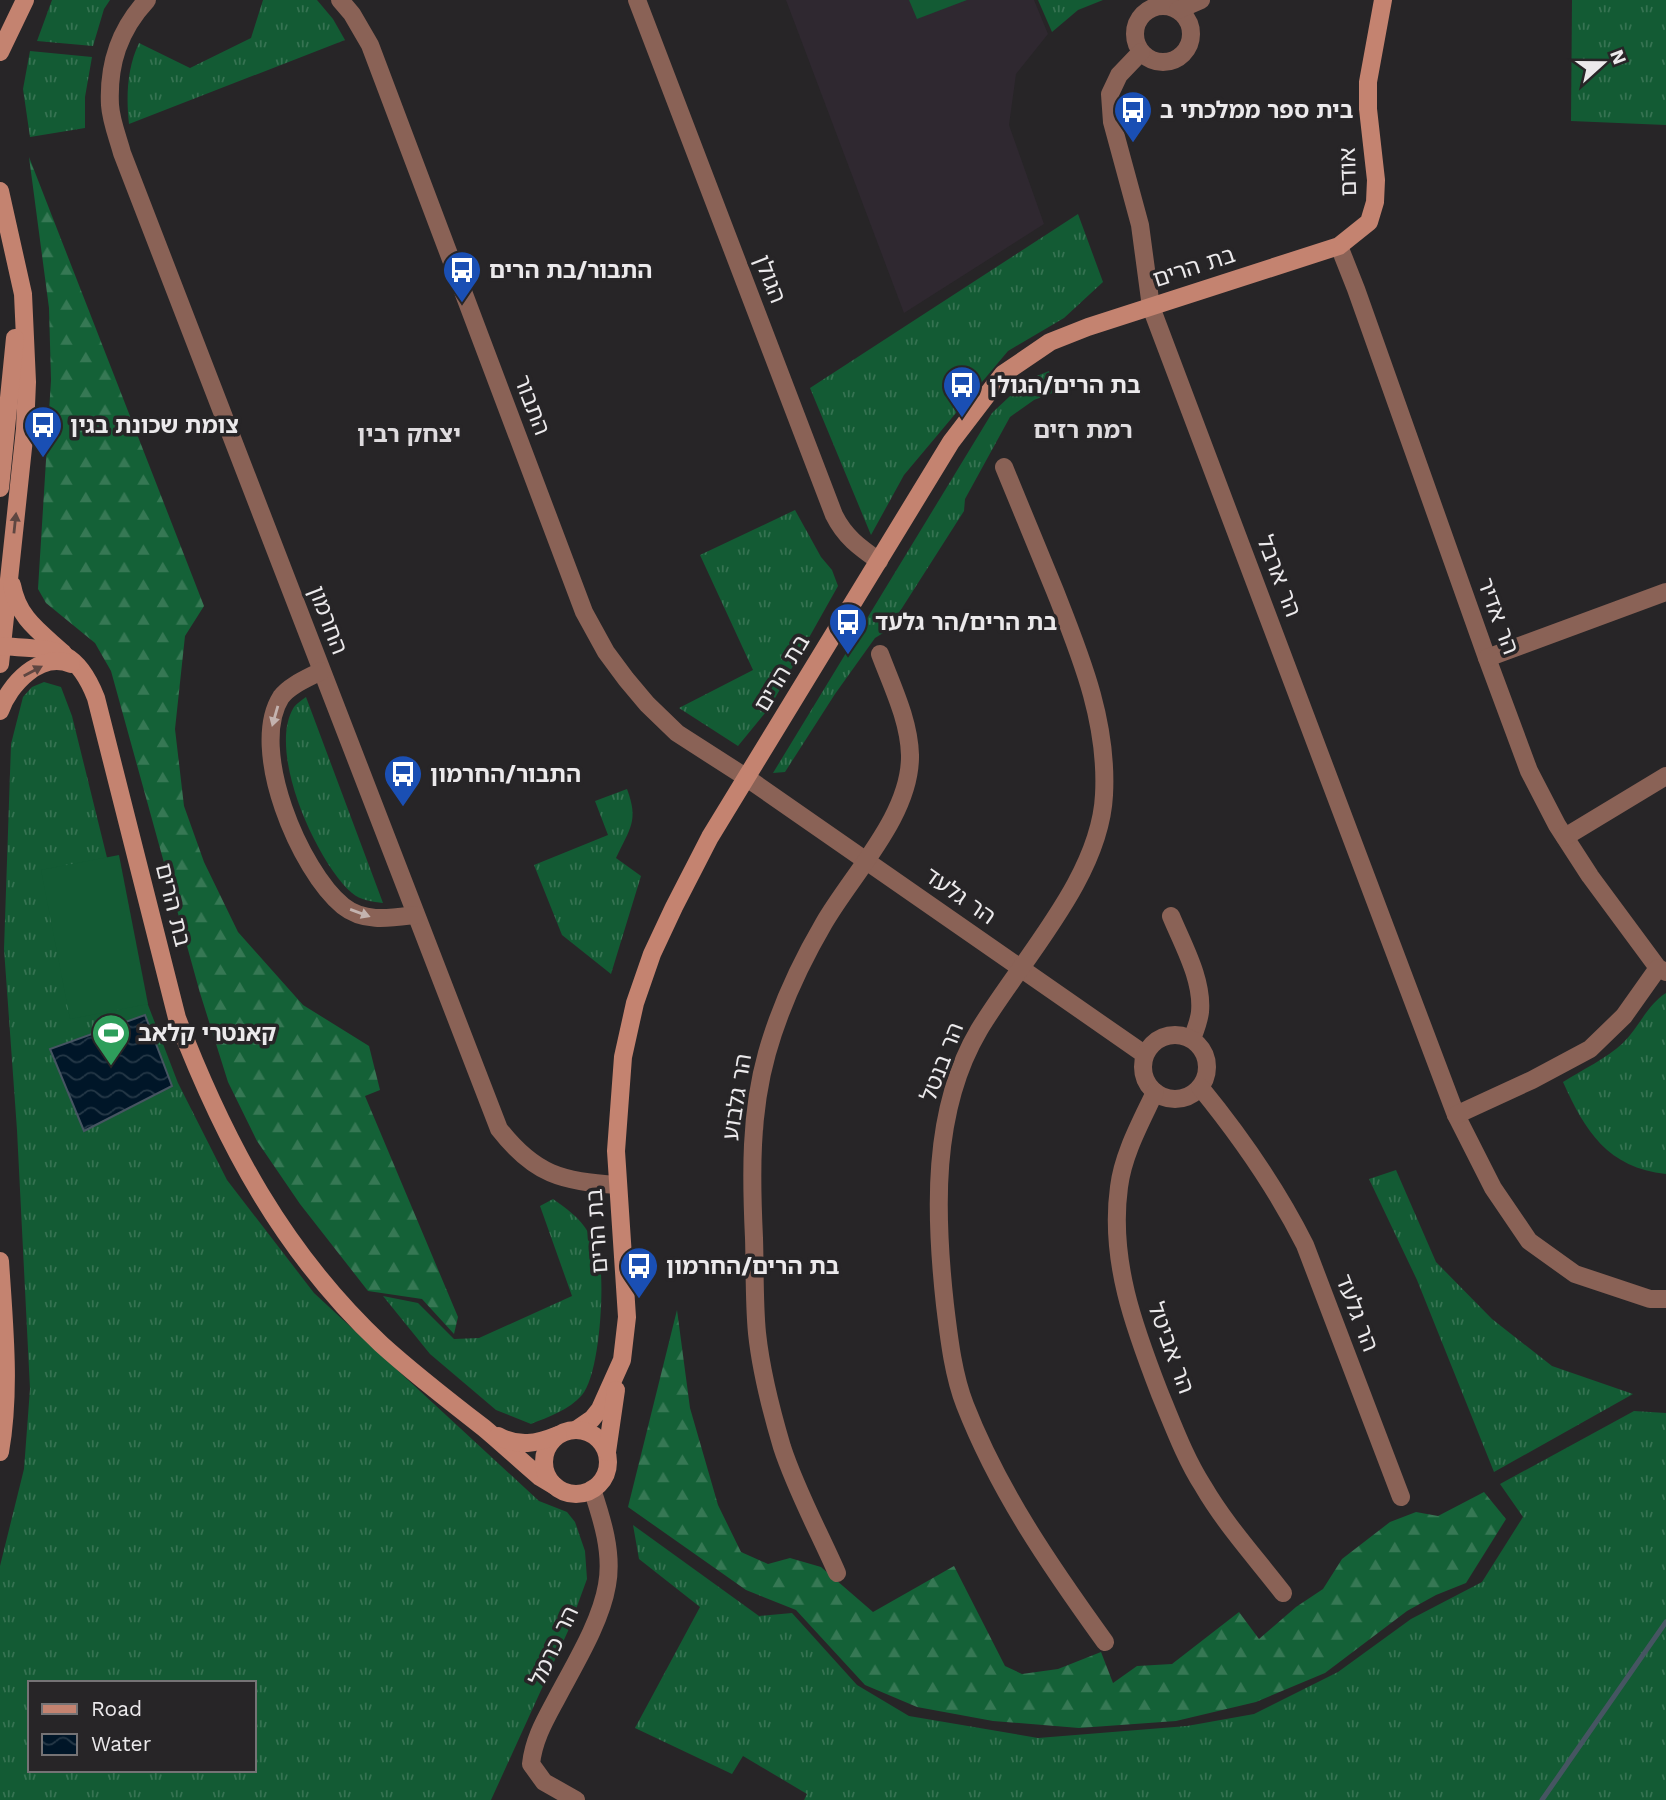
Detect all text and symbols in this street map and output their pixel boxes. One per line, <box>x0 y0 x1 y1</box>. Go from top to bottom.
north arrow <box>1568 28 1638 98</box>
text: N <box>1605 46 1632 68</box>
bus stop icon: בית ספר ממלכתי ב <box>1112 89 1154 144</box>
place label: בית ספר ממלכתי ב <box>1160 97 1354 124</box>
street label: אודם <box>1334 147 1362 197</box>
street label: בת הרים <box>1149 241 1239 293</box>
bus stop icon: התבור/בת הרים <box>441 249 483 304</box>
street label: הגולן <box>749 251 791 307</box>
place label: התבור/בת הרים <box>489 257 652 284</box>
bus stop icon: בת הרים/הגולן <box>941 364 983 419</box>
street label: התבור <box>508 371 556 439</box>
place label: בת הרים/הגולן <box>989 372 1141 399</box>
bus stop icon: צומת שכונת בגין <box>22 404 64 459</box>
place label: צומת שכונת בגין <box>70 412 239 439</box>
district label: רמת רזים <box>1033 416 1133 444</box>
district label: יצחק רבין <box>357 420 461 448</box>
one-way arrow <box>10 512 21 534</box>
street label: הר ארבל <box>1251 531 1307 621</box>
street label: הר אדיר <box>1472 574 1524 658</box>
street label: החרמון <box>303 582 353 658</box>
bus stop icon: בת הרים/הר גלעד <box>827 601 869 656</box>
place label: בת הרים/הר גלעד <box>875 609 1057 636</box>
street label: בת הרים <box>749 630 815 716</box>
one-way arrow <box>23 665 43 676</box>
one-way arrow <box>269 706 280 728</box>
bus stop icon: התבור/החרמון <box>382 753 424 808</box>
place label: התבור/החרמון <box>430 761 581 788</box>
street label: בת הרים <box>150 860 196 950</box>
street label: הר גלעד <box>919 862 1001 930</box>
one-way arrow <box>349 908 370 919</box>
sports icon: קאנטרי קלאב <box>90 1012 132 1067</box>
street label: הר בנטל <box>915 1019 969 1105</box>
place label: קאנטרי קלאב <box>138 1020 276 1047</box>
street label: הר גלבוע <box>717 1052 757 1142</box>
street label: בת הרים <box>581 1188 613 1274</box>
bus stop icon: בת הרים/החרמון <box>618 1245 660 1300</box>
place label: בת הרים/החרמון <box>666 1253 840 1280</box>
street label: הר גלעד <box>1330 1271 1384 1355</box>
street label: הר אביטל <box>1142 1299 1200 1397</box>
street label: הר כרמל <box>524 1602 584 1690</box>
legend <box>28 1681 256 1772</box>
text: Road <box>91 1696 142 1721</box>
text: Water <box>91 1731 152 1756</box>

